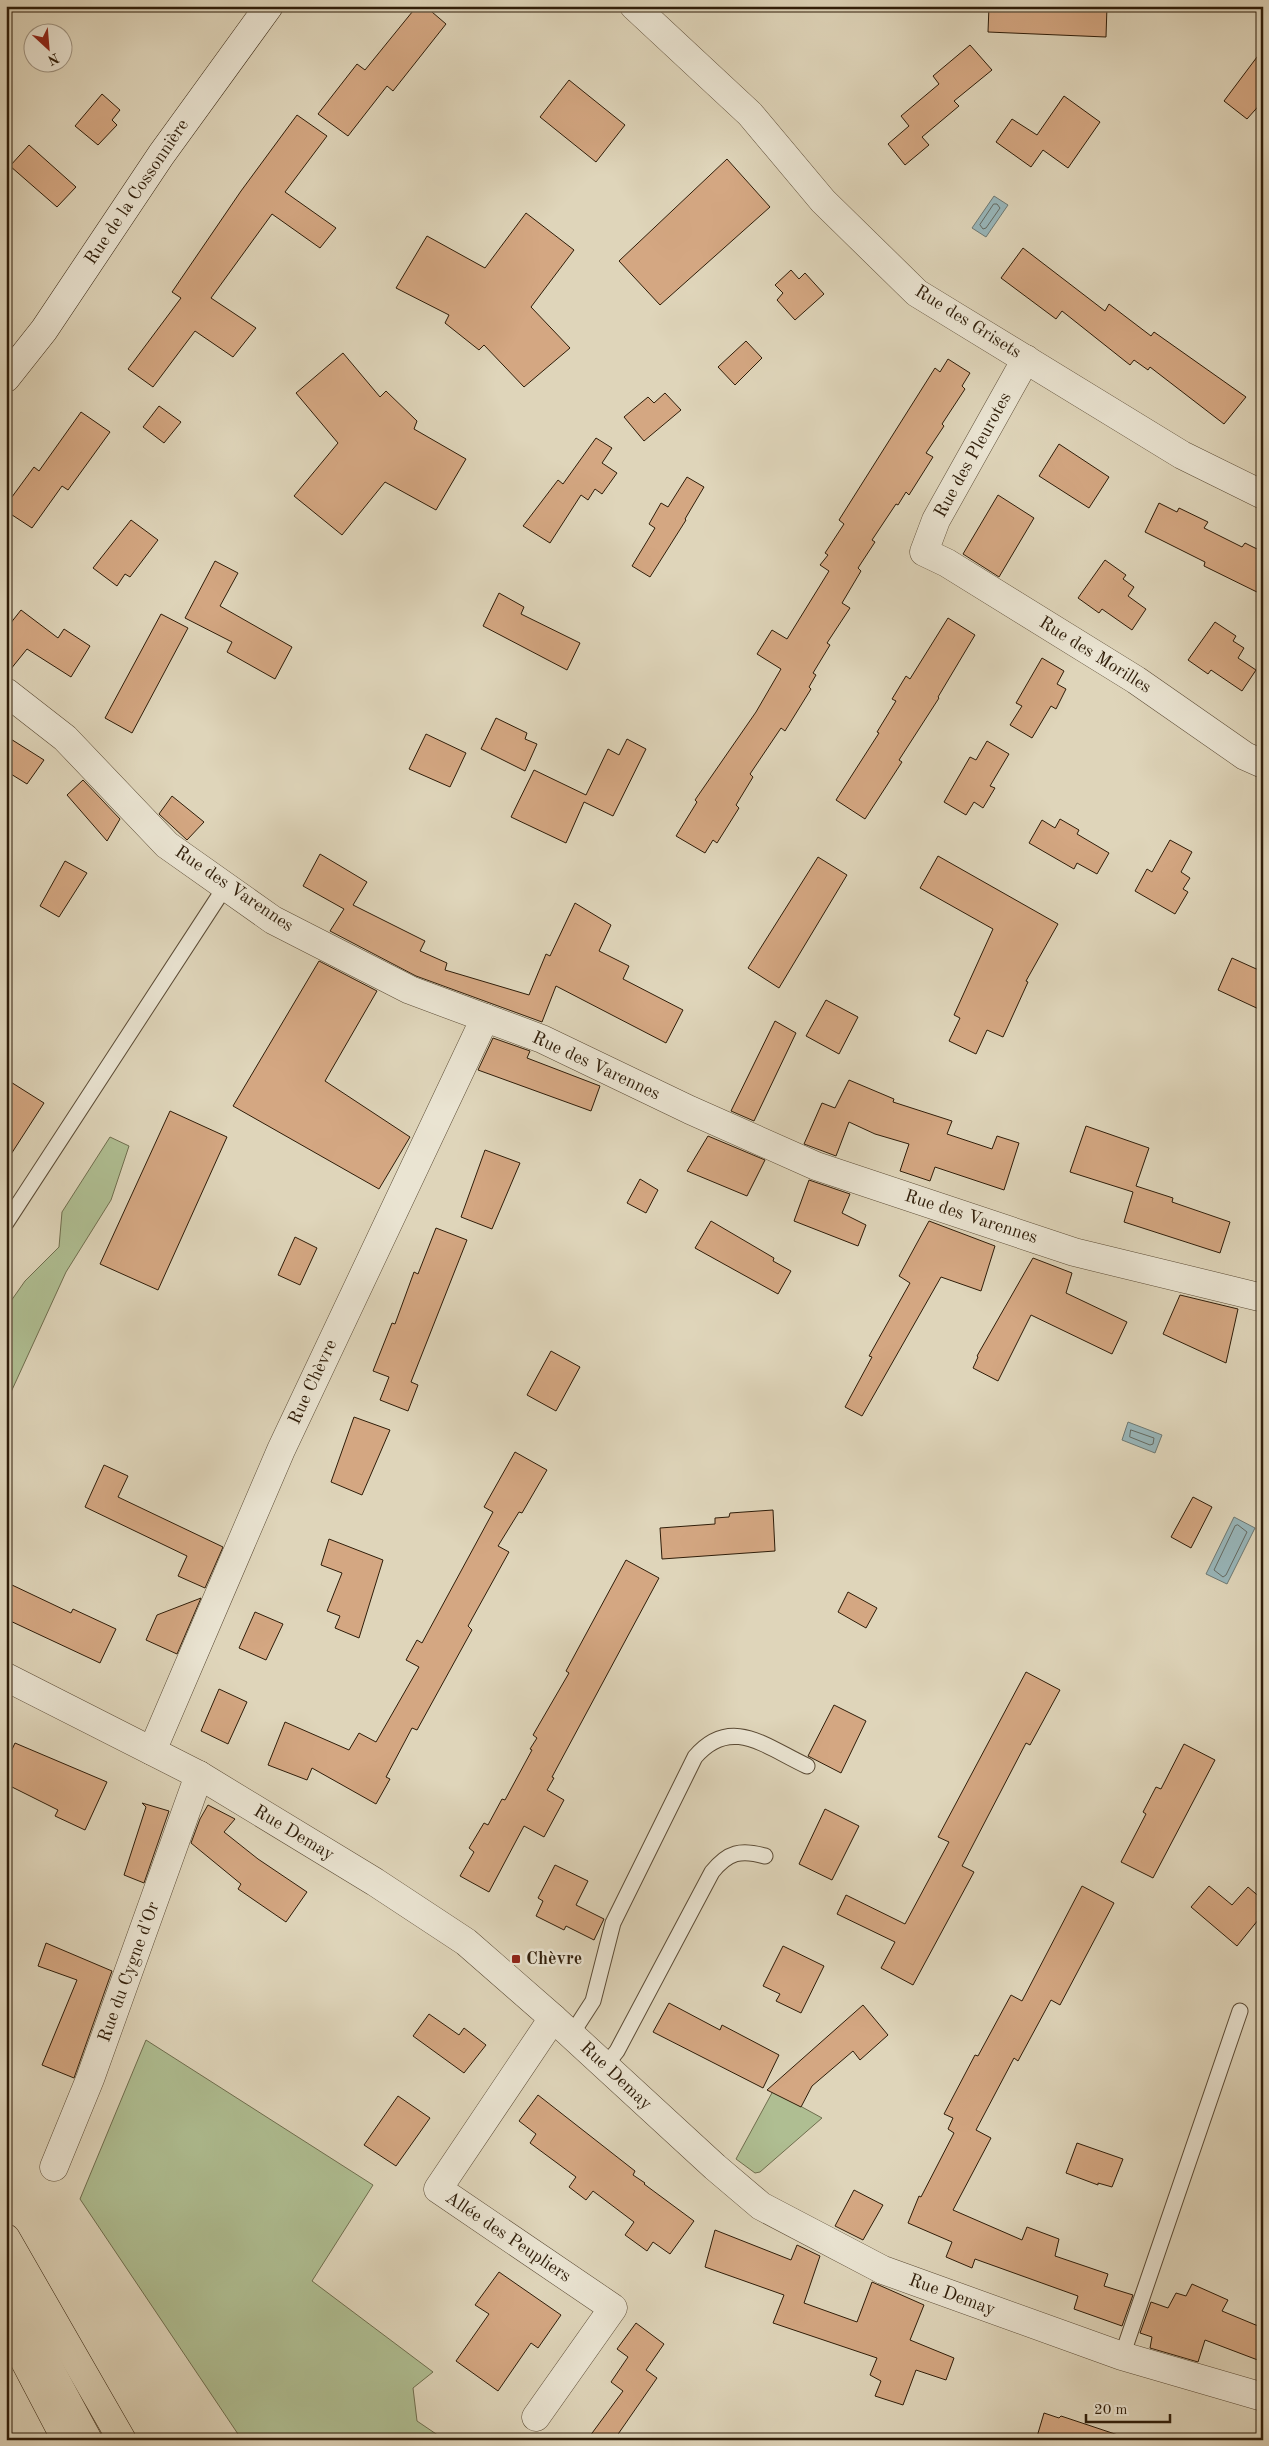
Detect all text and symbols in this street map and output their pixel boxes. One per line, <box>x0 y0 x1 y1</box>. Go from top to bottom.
north arrow <box>22 22 72 72</box>
text: N <box>45 50 61 68</box>
street label: Rue de la Cossonnière <box>82 116 192 268</box>
street label: Rue des Grisets <box>912 282 1025 362</box>
street label: Rue des Pleurotes <box>931 389 1015 521</box>
street label: Rue des Morilles <box>1036 613 1154 697</box>
street label: Rue des Varennes <box>171 843 297 935</box>
street label: Rue des Varennes <box>529 1028 663 1104</box>
street label: Rue des Varennes <box>902 1187 1040 1247</box>
street label: Rue Chèvre <box>286 1337 340 1427</box>
street label: Rue Demay <box>251 1802 338 1864</box>
street label: Rue du Cygne d'Or <box>95 1899 163 2045</box>
place label: Chèvre <box>526 1950 582 1968</box>
marker: Chèvre <box>510 1953 522 1965</box>
street label: Rue Demay <box>577 2039 656 2114</box>
street label: Allée des Peupliers <box>442 2188 574 2286</box>
street label: Rue Demay <box>906 2271 998 2319</box>
scale bar <box>1086 2391 1170 2423</box>
text: 20 m <box>1094 2403 1128 2418</box>

